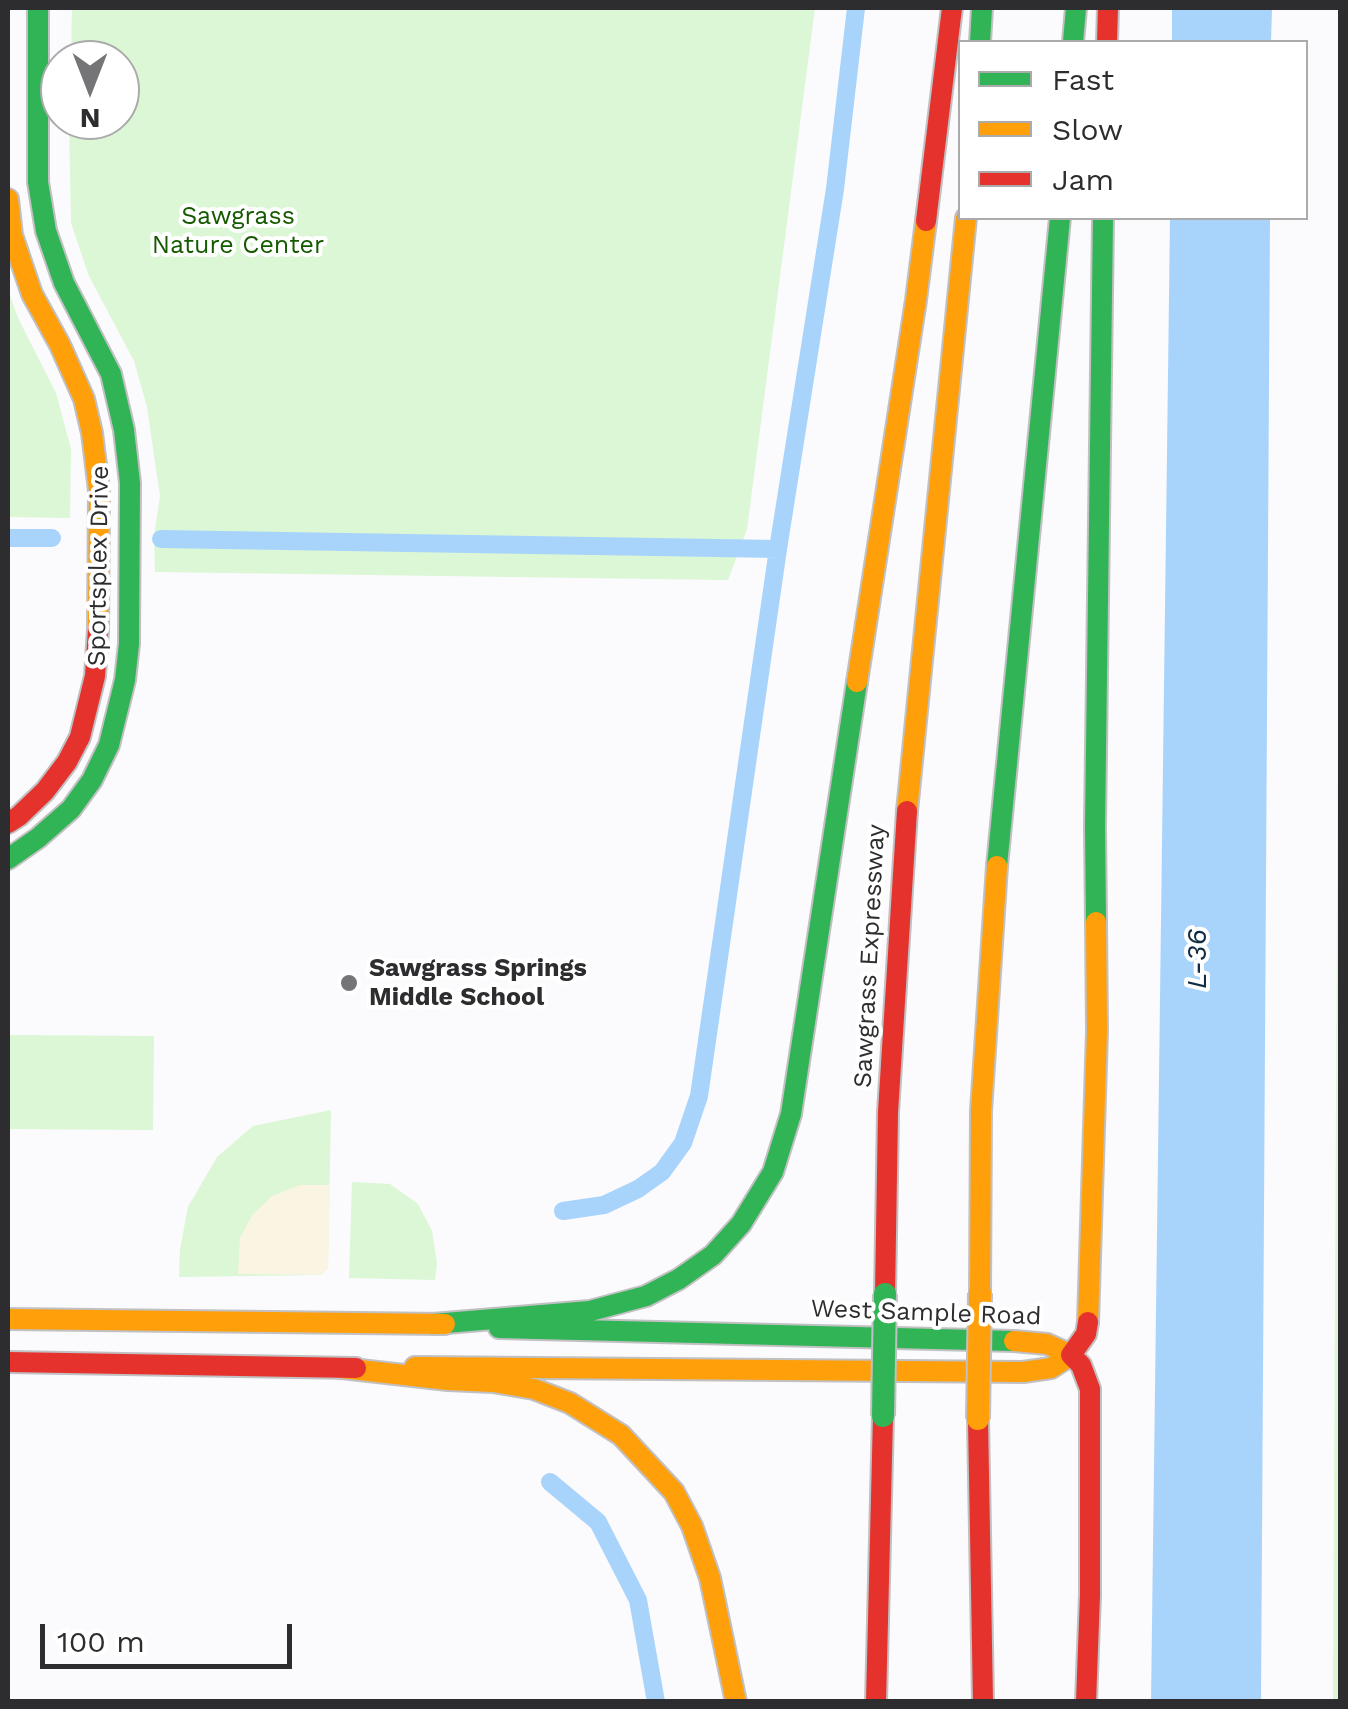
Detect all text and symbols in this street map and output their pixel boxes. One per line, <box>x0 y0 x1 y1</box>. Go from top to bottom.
north arrow <box>40 40 140 140</box>
legend <box>958 40 1308 220</box>
text: Fast <box>1052 62 1114 97</box>
text: N <box>80 102 100 135</box>
text: Slow <box>1052 112 1123 147</box>
text: Jam <box>1052 162 1114 197</box>
park label: Sawgrass Nature Center <box>152 202 324 261</box>
street label: Sportsplex Drive <box>82 465 116 667</box>
street label: Sawgrass Expressway <box>848 823 892 1089</box>
water label: L-36 <box>1181 929 1215 989</box>
place label: Sawgrass Springs Middle School <box>369 954 587 1013</box>
marker: Sawgrass Springs Middle School <box>338 972 360 994</box>
street label: West Sample Road <box>810 1294 1042 1332</box>
scale bar <box>45 1604 298 1666</box>
text: 100 m <box>57 1624 145 1659</box>

